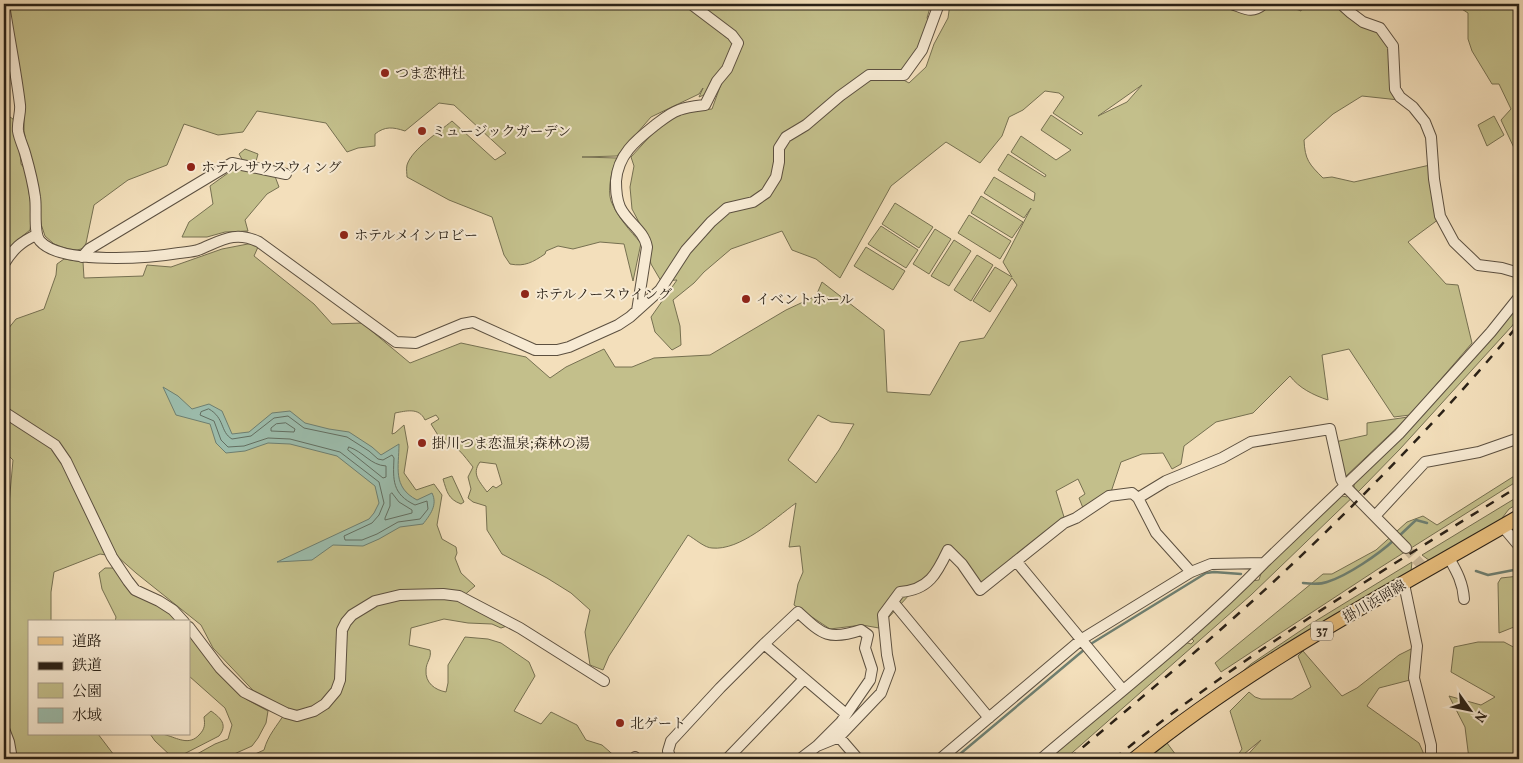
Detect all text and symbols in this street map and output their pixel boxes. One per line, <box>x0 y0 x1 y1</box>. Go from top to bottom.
place label: つま恋神社 <box>395 65 465 84</box>
marker: つま恋神社 <box>379 67 391 79</box>
place label: ミュージックガーデン <box>432 123 571 142</box>
marker: ミュージックガーデン <box>416 125 428 137</box>
place label: ホテル サウスウィング <box>201 159 342 178</box>
marker: ホテル サウスウィング <box>185 161 197 173</box>
place label: ホテルメインロビー <box>354 227 478 246</box>
marker: ホテルメインロビー <box>338 229 350 241</box>
place label: ホテルノースウイング <box>535 286 672 305</box>
marker: ホテルノースウイング <box>519 288 531 300</box>
place label: イベントホール <box>756 291 854 310</box>
marker: イベントホール <box>740 293 752 305</box>
place label: 掛川つま恋温泉;森林の湯 <box>432 435 590 454</box>
marker: 掛川つま恋温泉;森林の湯 <box>416 437 428 449</box>
street label: 掛川浜岡線 <box>1340 577 1410 628</box>
legend <box>28 620 190 736</box>
road number: 37 <box>1311 622 1333 640</box>
text: 道路 <box>72 632 102 653</box>
text: 鉄道 <box>72 656 102 677</box>
text: 公園 <box>72 682 102 703</box>
north arrow <box>1446 686 1496 736</box>
text: 水域 <box>72 706 102 727</box>
text: N <box>1469 707 1490 726</box>
place label: 北ゲート <box>630 715 686 734</box>
marker: 北ゲート <box>614 717 626 729</box>

